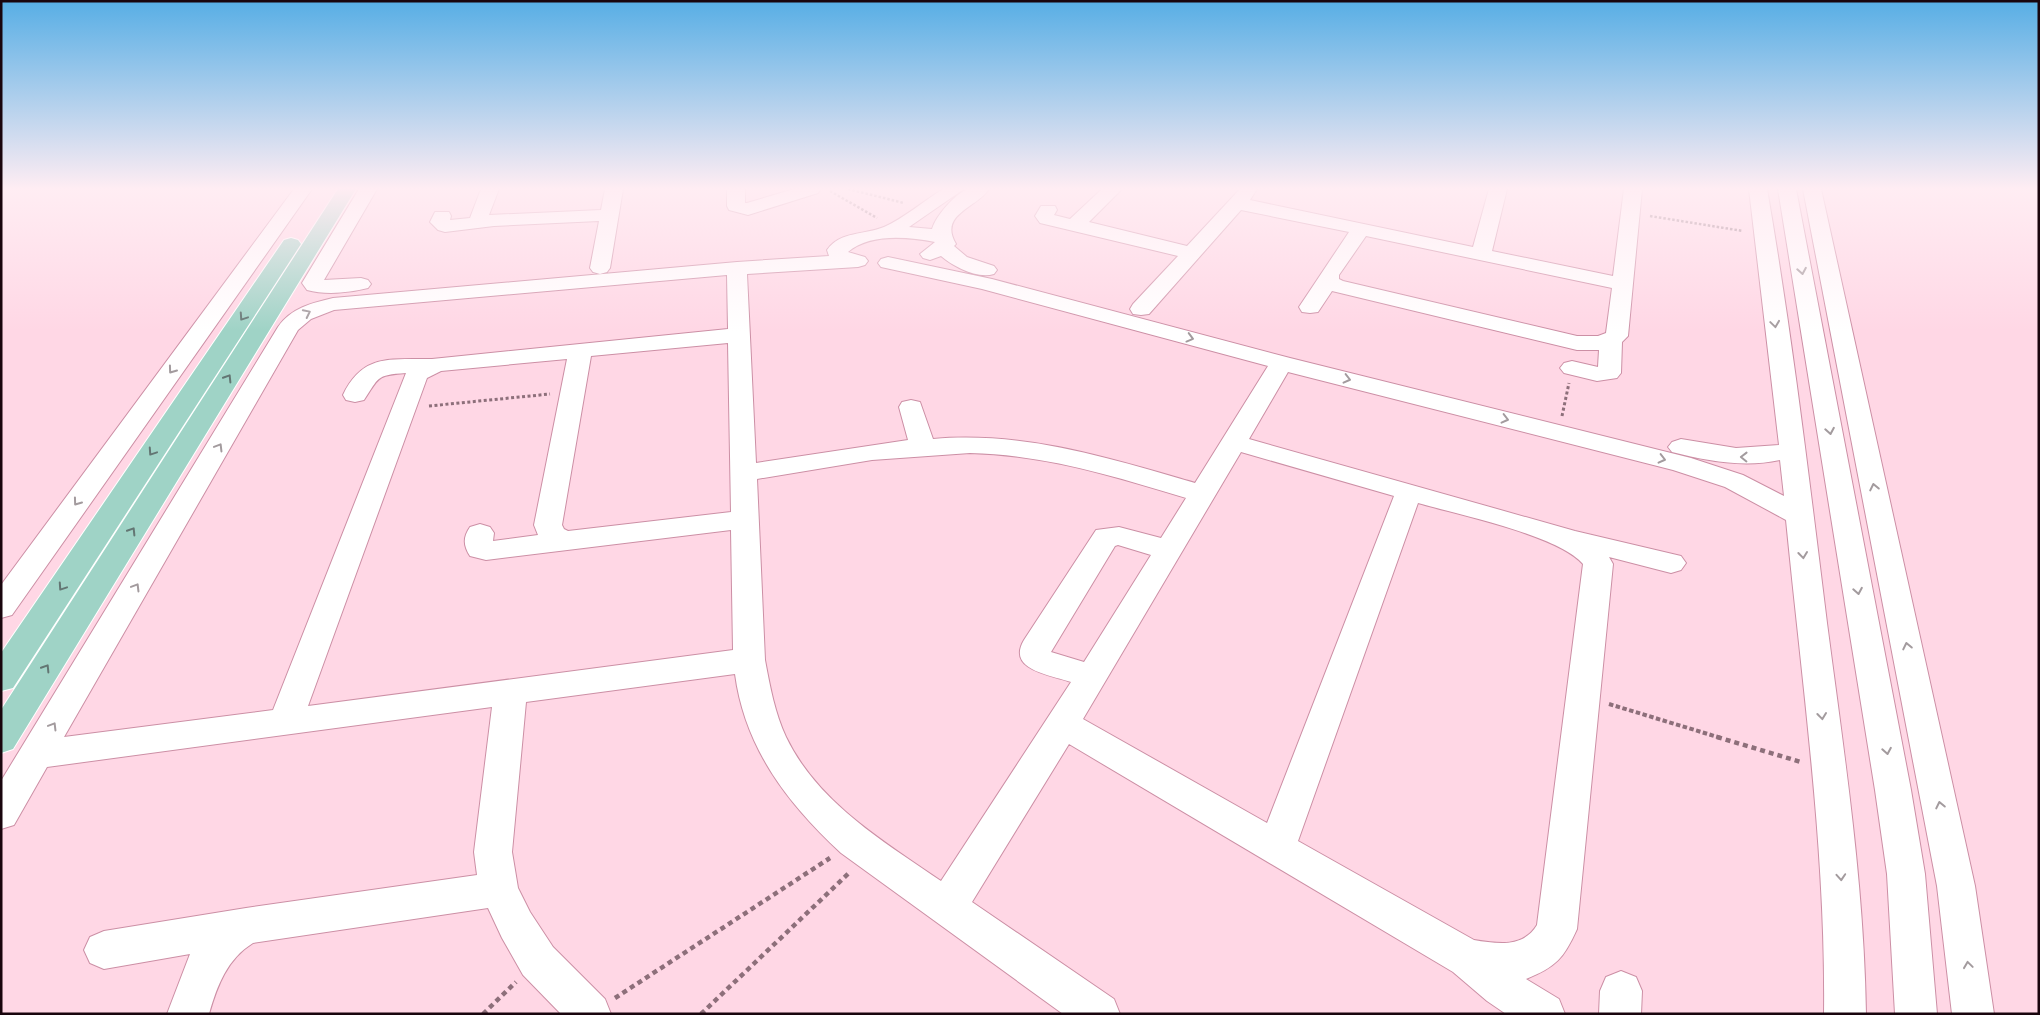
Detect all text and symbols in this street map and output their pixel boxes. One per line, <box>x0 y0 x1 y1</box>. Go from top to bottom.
one-way arrow <box>1797 267 1807 276</box>
one-way arrow <box>302 309 311 319</box>
one-way arrow <box>239 311 249 320</box>
one-way arrow <box>1769 320 1780 328</box>
one-way arrow <box>1185 332 1194 343</box>
one-way arrow <box>169 364 178 374</box>
one-way arrow <box>1343 373 1352 384</box>
one-way arrow <box>222 375 232 384</box>
one-way arrow <box>1500 414 1508 424</box>
one-way arrow <box>1825 427 1835 436</box>
one-way arrow <box>213 444 223 453</box>
one-way arrow <box>149 447 159 456</box>
one-way arrow <box>1740 452 1748 462</box>
one-way arrow <box>1658 454 1666 464</box>
one-way arrow <box>1869 483 1880 492</box>
one-way arrow <box>74 496 83 506</box>
one-way arrow <box>126 527 136 536</box>
one-way arrow <box>1797 551 1808 559</box>
one-way arrow <box>59 582 69 591</box>
one-way arrow <box>129 583 139 592</box>
one-way arrow <box>1853 587 1863 596</box>
one-way arrow <box>1902 642 1913 651</box>
one-way arrow <box>39 664 49 673</box>
one-way arrow <box>1816 712 1827 720</box>
one-way arrow <box>46 723 56 732</box>
one-way arrow <box>1881 747 1891 756</box>
one-way arrow <box>1935 801 1945 810</box>
one-way arrow <box>1835 874 1846 882</box>
one-way arrow <box>1963 961 1974 969</box>

